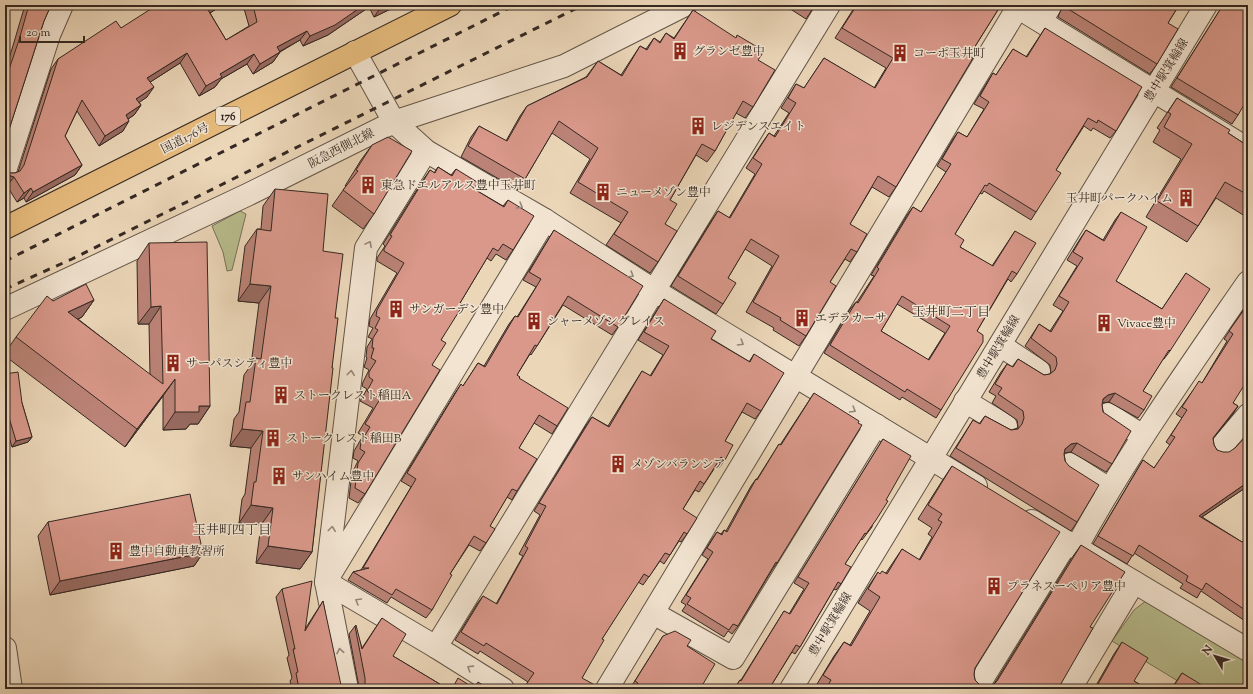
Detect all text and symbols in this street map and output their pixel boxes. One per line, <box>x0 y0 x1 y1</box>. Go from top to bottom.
scale bar <box>20 18 84 44</box>
text: 20 m <box>26 24 51 42</box>
street label: 豊中駅箕輪線 <box>1140 35 1194 106</box>
building icon: グランゼ豊中 <box>670 41 690 61</box>
place label: グランゼ豊中 <box>693 43 765 61</box>
building icon: コーポ玉井町 <box>890 43 910 63</box>
place label: コーポ玉井町 <box>913 45 985 63</box>
road number: 176 <box>216 107 240 125</box>
building icon: レジデンスエイト <box>688 116 708 136</box>
place label: レジデンスエイト <box>711 118 806 136</box>
street label: 国道176号 <box>158 119 213 159</box>
street label: 阪急西側北線 <box>305 125 378 173</box>
building icon: 東急ドエルアルス豊中玉井町 <box>358 175 378 195</box>
place label: 東急ドエルアルス豊中玉井町 <box>381 177 536 195</box>
building icon: ニューメゾン豊中 <box>593 182 613 202</box>
place label: ニューメゾン豊中 <box>616 184 711 202</box>
building icon: 玉井町パークハイム <box>1176 188 1196 208</box>
place label: 玉井町パークハイム <box>1066 190 1173 208</box>
one-way arrow <box>516 202 523 209</box>
one-way arrow <box>364 241 372 248</box>
one-way arrow <box>627 270 634 278</box>
building icon: サンガーデン豊中 <box>386 299 406 319</box>
place label: サンガーデン豊中 <box>409 301 504 319</box>
district label: 玉井町二丁目 <box>912 304 990 322</box>
building icon: エデラカーサ <box>792 308 812 328</box>
place label: エデラカーサ <box>815 310 887 328</box>
building icon: シャーメゾングレイス <box>524 311 544 331</box>
street label: 豊中駅箕輪線 <box>973 312 1025 383</box>
place label: シャーメゾングレイス <box>547 313 665 331</box>
building icon: Vivace豊中 <box>1094 313 1114 333</box>
place label: Vivace豊中 <box>1117 315 1176 333</box>
one-way arrow <box>737 338 744 345</box>
building icon: サーパスシティ豊中 <box>163 353 183 373</box>
place label: サーパスシティ豊中 <box>186 355 292 373</box>
one-way arrow <box>346 370 355 376</box>
building icon: ストークレスト稲田A <box>271 385 291 405</box>
place label: ストークレスト稲田A <box>294 387 412 405</box>
one-way arrow <box>848 406 855 413</box>
building icon: ストークレスト稲田B <box>263 428 283 448</box>
place label: ストークレスト稲田B <box>286 430 402 448</box>
building icon: メゾンバランシア <box>608 454 628 474</box>
place label: メゾンバランシア <box>631 456 726 474</box>
building icon: サンハイム豊中 <box>269 466 289 486</box>
place label: サンハイム豊中 <box>292 468 375 486</box>
district label: 玉井町四丁目 <box>193 522 271 540</box>
one-way arrow <box>327 526 336 532</box>
building icon: 豊中自動車教習所 <box>106 541 126 561</box>
place label: 豊中自動車教習所 <box>129 543 225 561</box>
building icon: プラネスーペリア豊中 <box>984 576 1004 596</box>
place label: プラネスーペリア豊中 <box>1007 578 1126 596</box>
street label: 豊中駅箕輪線 <box>805 589 857 660</box>
one-way arrow <box>355 599 362 606</box>
north arrow <box>1195 636 1235 676</box>
text: N <box>1198 642 1217 660</box>
one-way arrow <box>336 648 344 654</box>
one-way arrow <box>467 666 474 673</box>

